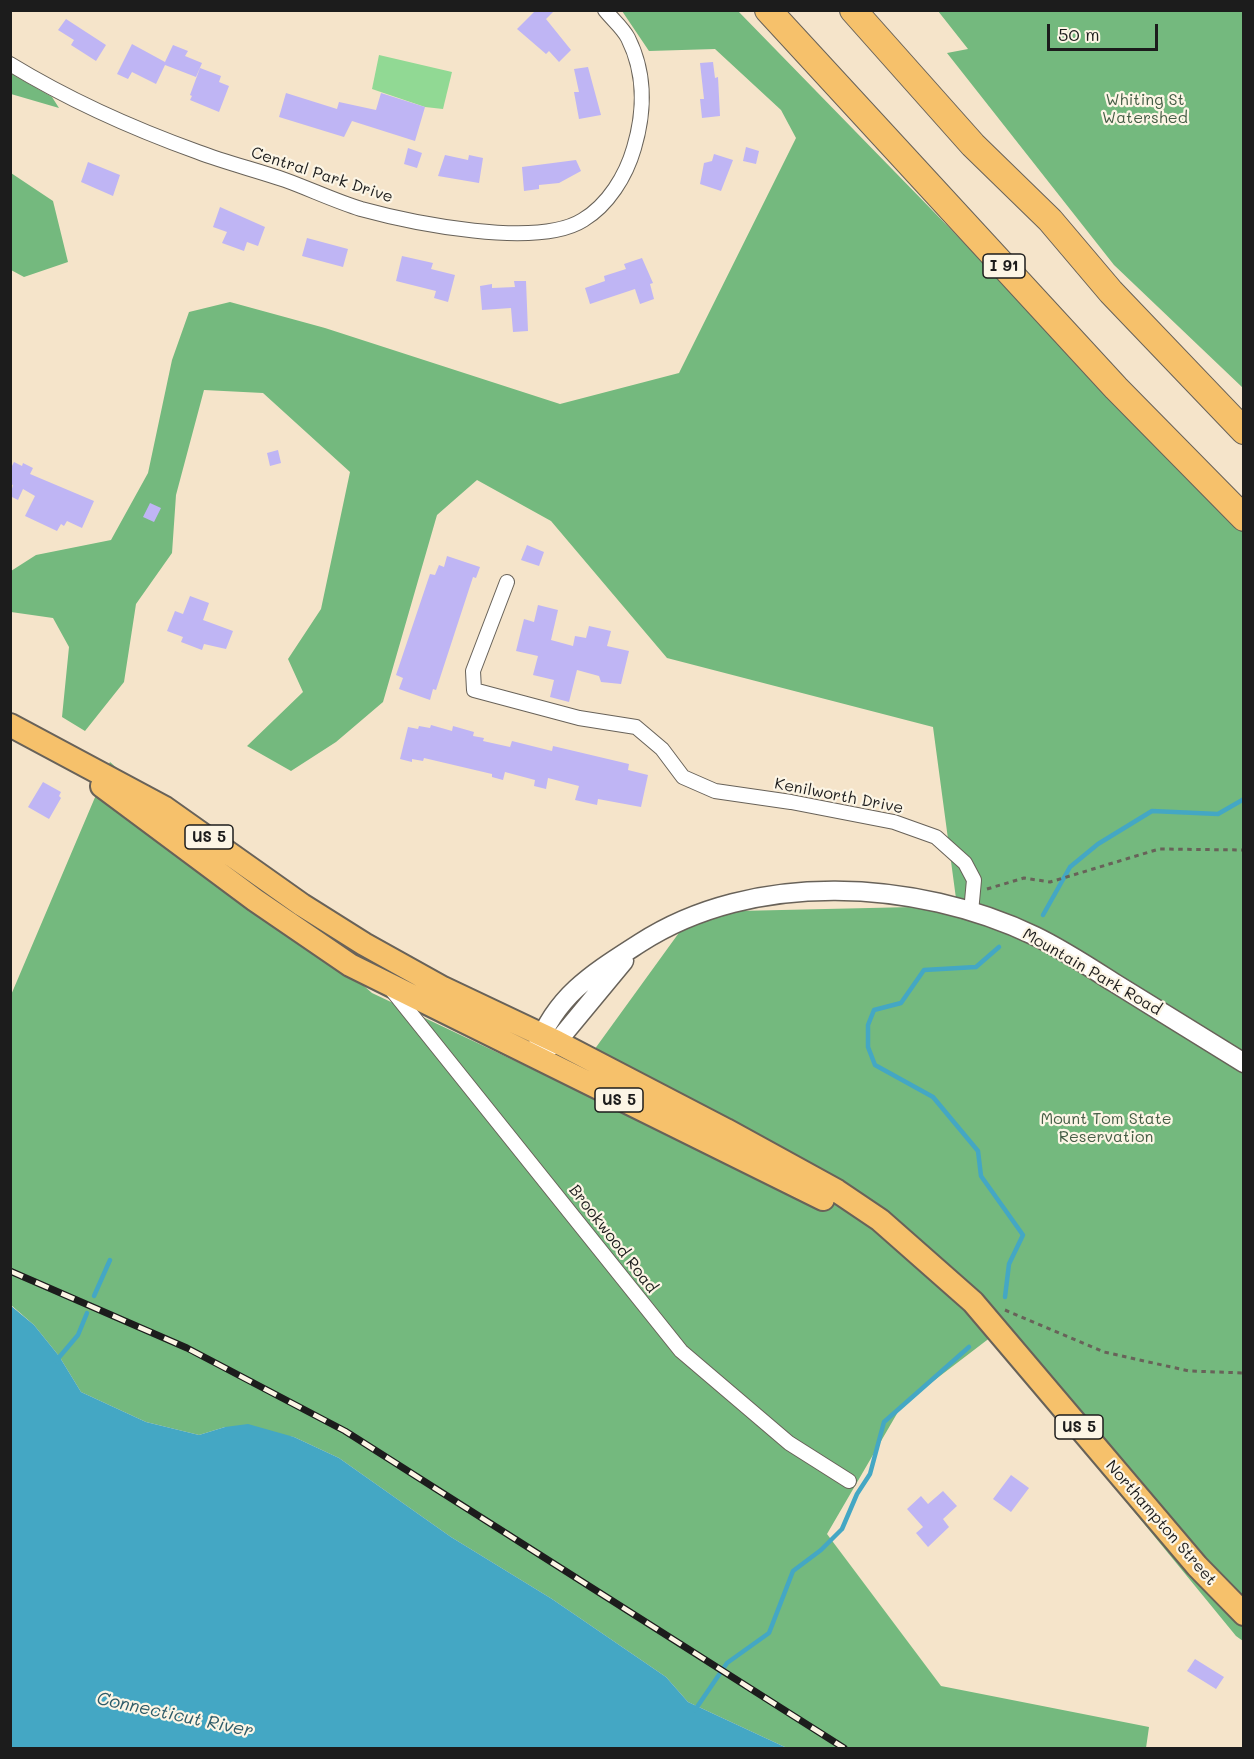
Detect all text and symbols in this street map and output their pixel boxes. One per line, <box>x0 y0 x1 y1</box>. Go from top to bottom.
scale bar <box>1050 12 1161 50</box>
text: 50 m <box>1058 22 1100 46</box>
park label: Whiting St Watershed <box>1102 90 1188 128</box>
street label: Central Park Drive <box>249 143 395 207</box>
road number: I 91 <box>983 254 1025 278</box>
street label: Kenilworth Drive <box>773 774 905 818</box>
road number: US 5 <box>185 825 233 849</box>
street label: Mountain Park Road <box>1019 924 1165 1020</box>
road number: US 5 <box>595 1088 643 1112</box>
park label: Mount Tom State Reservation <box>1040 1109 1172 1147</box>
street label: Brookwood Road <box>565 1181 661 1297</box>
road number: US 5 <box>1055 1415 1103 1439</box>
street label: Northampton Street <box>1101 1457 1221 1589</box>
water label: Connecticut River <box>95 1688 255 1742</box>

